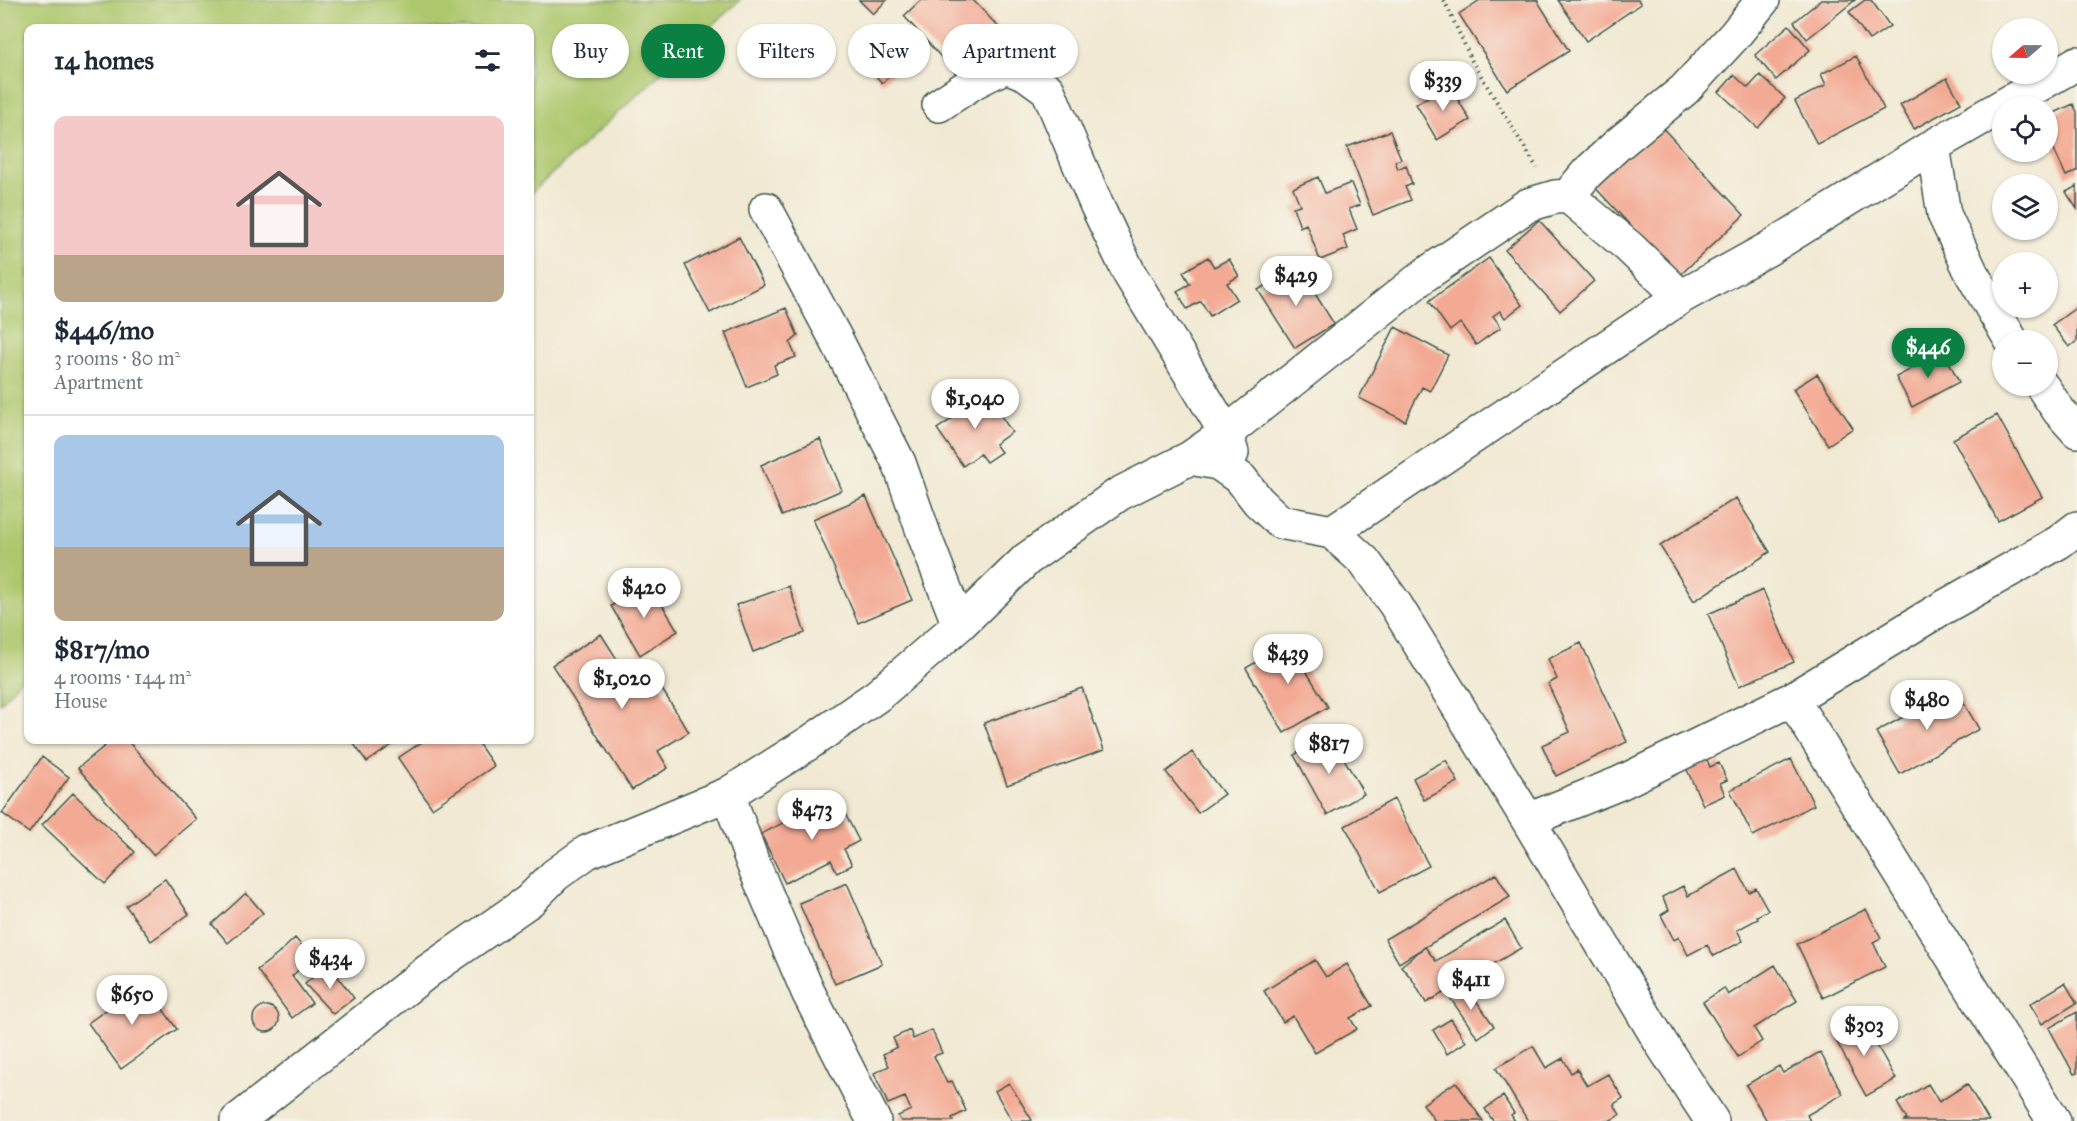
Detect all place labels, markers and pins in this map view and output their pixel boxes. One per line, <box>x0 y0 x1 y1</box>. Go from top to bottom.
pin: $339 <box>1407 61 1479 112</box>
pin: $429 <box>1260 256 1332 307</box>
pin: $446 <box>1892 328 1964 379</box>
pin: $1,040 <box>926 379 1024 430</box>
pin: $420 <box>608 568 680 619</box>
pin: $439 <box>1252 634 1324 685</box>
pin: $1,020 <box>573 659 671 710</box>
pin: $480 <box>1891 680 1963 731</box>
pin: $817 <box>1293 724 1365 775</box>
pin: $473 <box>776 790 848 841</box>
pin: $434 <box>294 939 366 990</box>
pin: $411 <box>1435 960 1507 1011</box>
pin: $650 <box>96 975 168 1026</box>
pin: $303 <box>1828 1006 1900 1057</box>

